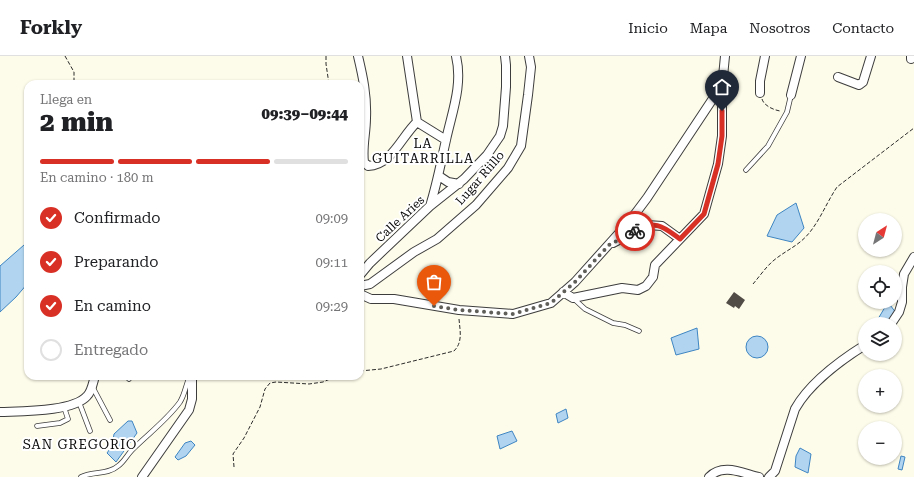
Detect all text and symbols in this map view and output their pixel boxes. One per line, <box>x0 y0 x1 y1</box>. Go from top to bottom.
text: Forkly <box>20 16 82 39</box>
text: Inicio <box>628 20 668 36</box>
text: Mapa <box>690 20 727 36</box>
text: Nosotros <box>749 20 810 36</box>
text: Contacto <box>832 20 894 36</box>
pin <box>705 70 739 111</box>
icon: home <box>711 76 733 98</box>
text: Llega en <box>40 92 92 107</box>
text: 09:39–09:44 <box>262 105 348 123</box>
text: 2 min <box>40 107 113 137</box>
district label: LA GUITARRILLA <box>372 136 474 166</box>
street label: Lugar Riillo <box>453 148 507 208</box>
text: En camino · 180 m <box>40 170 154 185</box>
street label: Calle Aries <box>373 193 428 245</box>
icon: check <box>40 207 62 229</box>
text: Confirmado <box>74 209 161 227</box>
text: 09:09 <box>316 211 348 226</box>
courier <box>615 211 655 251</box>
north arrow <box>858 213 902 257</box>
map controls <box>858 213 902 465</box>
icon: bike <box>624 220 646 242</box>
icon: check <box>40 251 62 273</box>
text: Preparando <box>74 253 158 271</box>
text: 09:11 <box>316 255 348 270</box>
pin <box>417 265 451 306</box>
button: locate <box>858 265 902 309</box>
icon: bag <box>423 271 445 293</box>
icon: check <box>40 295 62 317</box>
text: En camino <box>74 297 151 315</box>
text: 09:29 <box>316 299 348 314</box>
button: layers <box>858 317 902 361</box>
text: Entregado <box>74 341 148 359</box>
button: + <box>858 369 902 413</box>
button: − <box>858 421 902 465</box>
district label: SAN GREGORIO <box>23 437 137 452</box>

